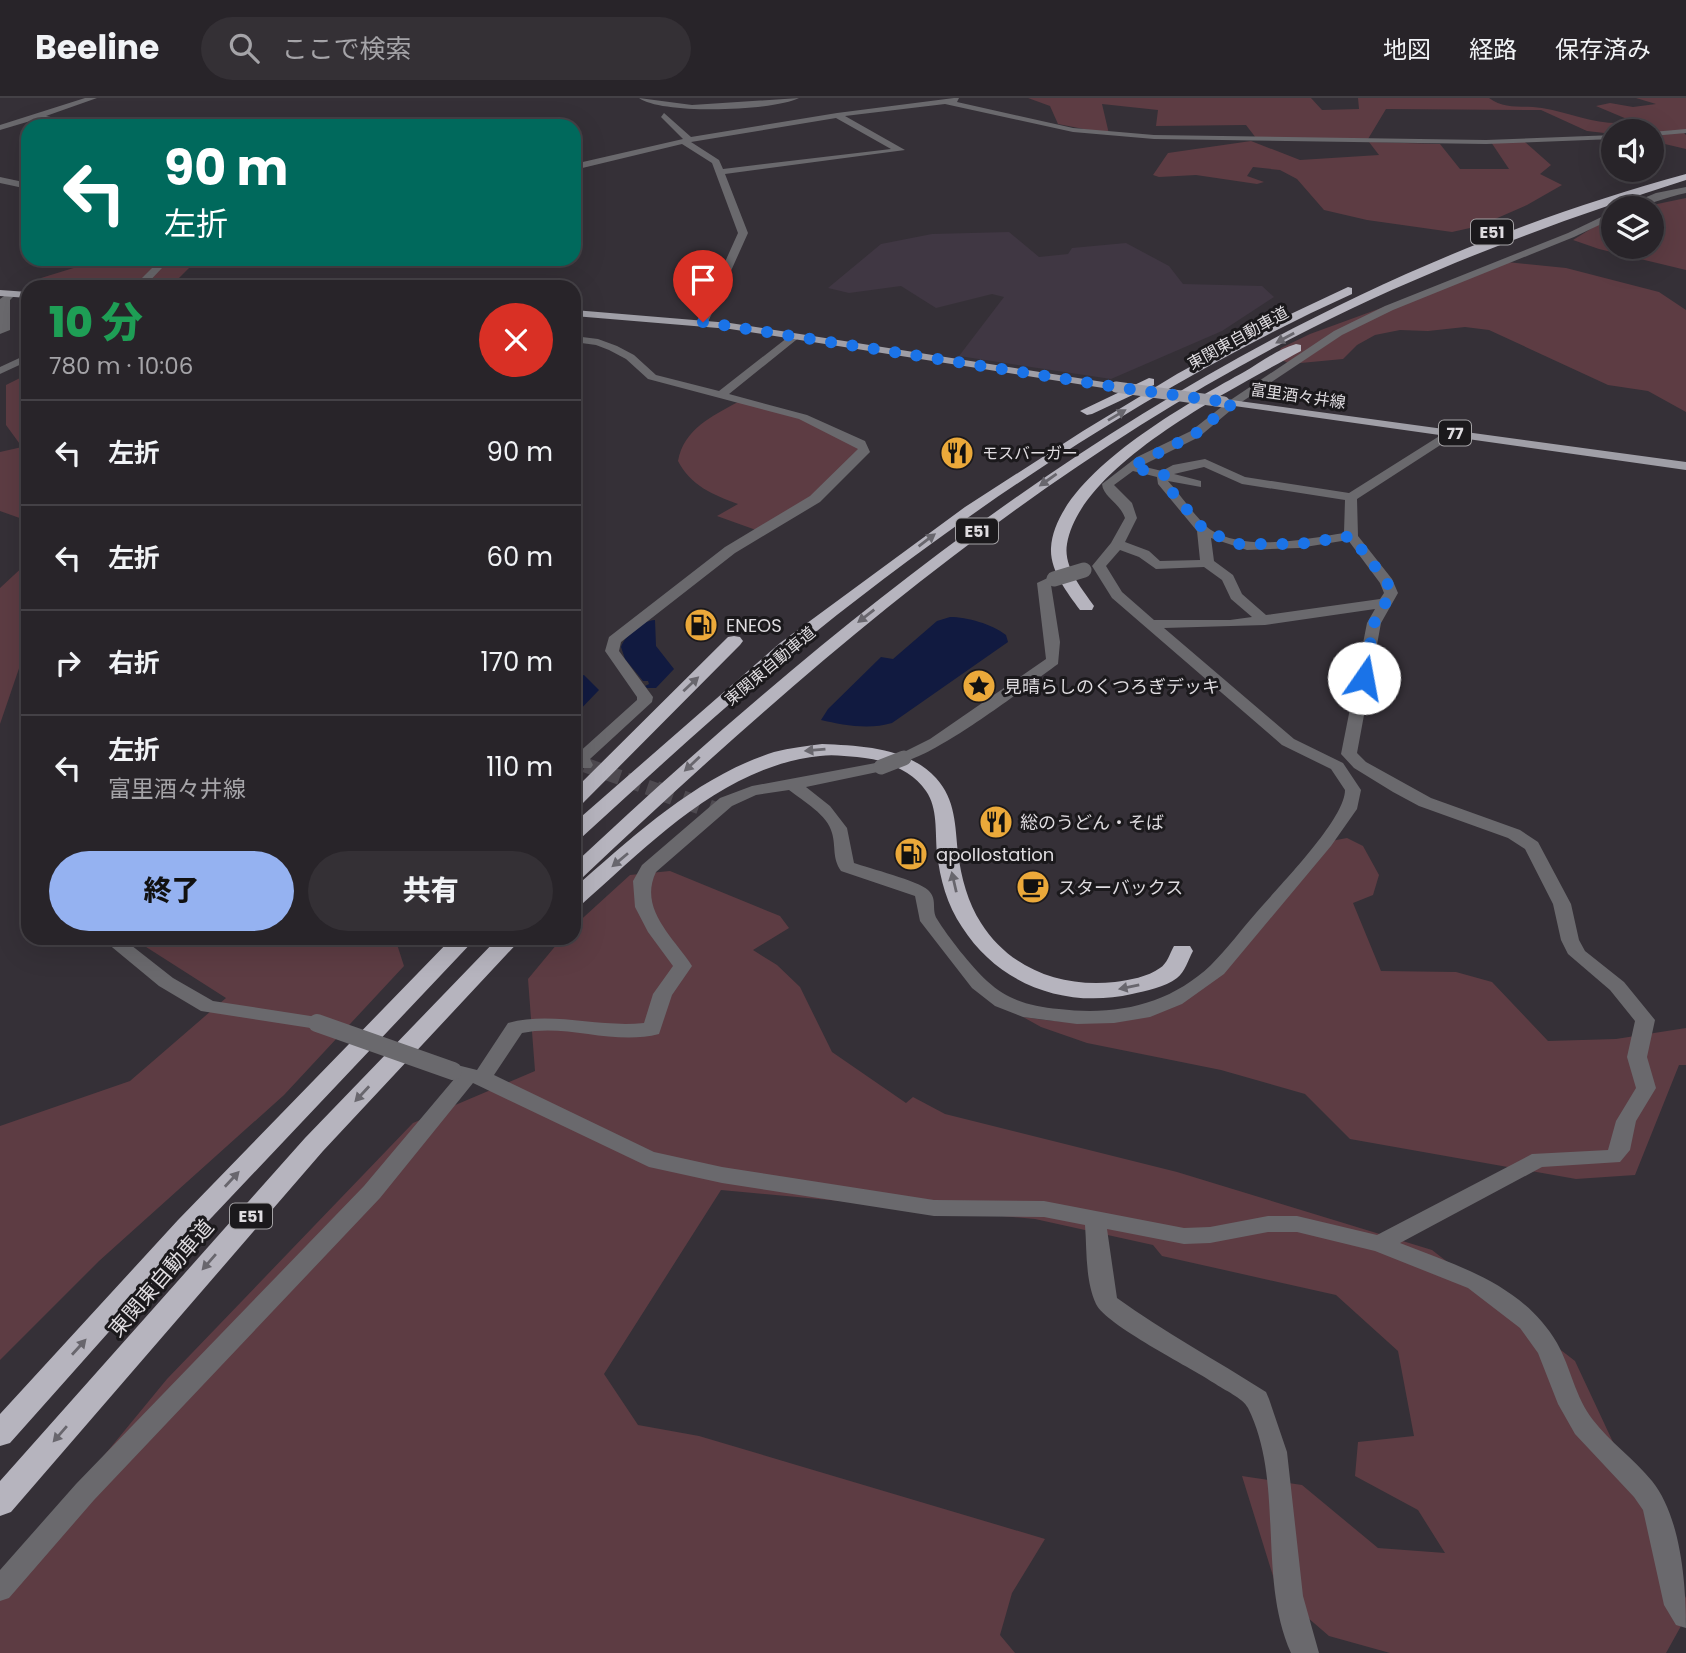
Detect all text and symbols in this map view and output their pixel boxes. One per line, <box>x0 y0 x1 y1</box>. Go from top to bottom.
search box <box>201 17 691 80</box>
text: Beeline <box>35 24 159 71</box>
icon: search <box>225 29 263 67</box>
text: ここで検索 <box>281 31 411 67</box>
text: 地図 <box>1383 33 1431 66</box>
text: 経路 <box>1469 33 1517 66</box>
text: 保存済み <box>1555 33 1651 66</box>
map controls <box>1601 119 1664 259</box>
button: sound <box>1601 119 1664 182</box>
text: 90 m <box>164 134 288 202</box>
icon: left <box>49 147 140 238</box>
button: layers <box>1601 196 1664 259</box>
text: 左折 <box>164 201 228 246</box>
road number: E51 <box>1471 220 1513 244</box>
pin <box>673 250 733 322</box>
icon: arrive <box>684 261 722 299</box>
text: 10 分 <box>49 293 143 352</box>
street label: 東関東自動車道 <box>1183 301 1293 375</box>
button: close <box>479 303 553 377</box>
one-way arrow <box>1275 332 1294 344</box>
text: 780 m · 10:06 <box>49 350 193 382</box>
street label: 富里酒々井線 <box>1249 378 1347 414</box>
one-way arrow <box>1108 409 1127 421</box>
road number: 77 <box>1439 420 1471 446</box>
icon: left <box>49 434 87 472</box>
text: 90 m <box>487 434 553 470</box>
restaurant icon: モスバーガー <box>938 434 976 472</box>
text: 左折 <box>108 435 160 471</box>
place label: モスバーガー <box>982 442 1078 465</box>
one-way arrow <box>1039 473 1057 487</box>
road number: E51 <box>956 518 998 544</box>
one-way arrow <box>918 533 936 547</box>
icon: left <box>49 539 87 577</box>
text: 60 m <box>486 539 553 575</box>
text: 左折 <box>108 540 160 576</box>
fuel station icon: ENEOS <box>682 606 720 644</box>
one-way arrow <box>857 609 875 624</box>
place label: ENEOS <box>726 613 782 638</box>
street label: 東関東自動車道 <box>720 621 820 711</box>
position arrow <box>1327 641 1401 715</box>
icon: right <box>49 644 87 682</box>
text: 170 m <box>480 644 553 680</box>
text: 右折 <box>108 645 160 681</box>
place icon: 見晴らしのくつろぎデッキ <box>960 667 998 705</box>
place label: 見晴らしのくつろぎデッキ <box>1004 674 1220 699</box>
one-way arrow <box>683 675 700 692</box>
text: 左折 <box>108 732 160 768</box>
one-way arrow <box>804 745 826 756</box>
icon: left <box>49 749 87 787</box>
text: 110 m <box>486 749 553 785</box>
one-way arrow <box>684 755 701 771</box>
text: 富里酒々井線 <box>108 773 246 805</box>
restaurant icon: 総のうどん・そば <box>977 803 1015 841</box>
place label: 総のうどん・そば <box>1020 810 1164 835</box>
fuel station icon: apollostation <box>892 835 930 873</box>
place label: apollostation <box>936 842 1054 867</box>
button: 終了 <box>49 851 294 931</box>
button: 共有 <box>308 851 553 931</box>
one-way arrow <box>612 852 630 867</box>
cafe icon: スターバックス <box>1014 868 1052 906</box>
one-way arrow <box>948 871 959 893</box>
place label: スターバックス <box>1058 875 1183 900</box>
one-way arrow <box>1118 981 1140 992</box>
one-way arrow <box>355 1085 371 1102</box>
one-way arrow <box>224 1171 240 1188</box>
road number: E51 <box>230 1204 272 1228</box>
street label: 東関東自動車道 <box>102 1213 220 1343</box>
one-way arrow <box>202 1254 218 1271</box>
one-way arrow <box>70 1339 86 1356</box>
one-way arrow <box>52 1425 68 1443</box>

